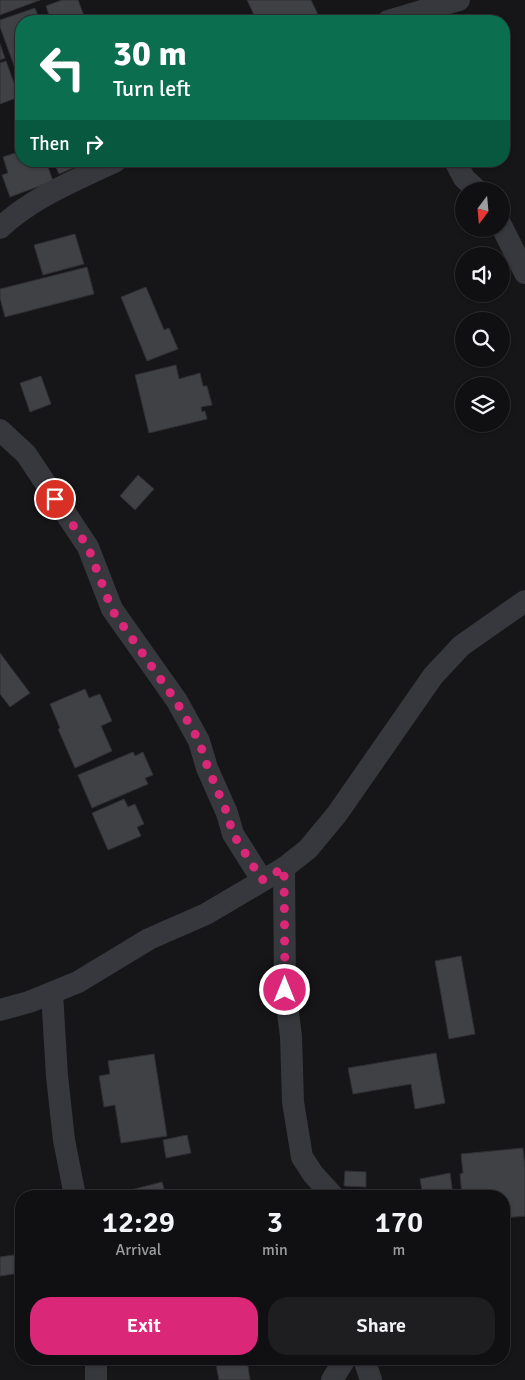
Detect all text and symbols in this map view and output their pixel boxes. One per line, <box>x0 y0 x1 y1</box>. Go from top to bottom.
text: 30 m <box>113 32 187 75</box>
icon: left <box>30 35 95 100</box>
text: Turn left <box>113 75 191 102</box>
icon: right <box>80 130 108 158</box>
text: Then <box>30 132 70 156</box>
north arrow <box>455 182 510 238</box>
map controls <box>455 182 510 432</box>
button: sound <box>455 247 510 302</box>
button: search <box>455 312 510 367</box>
button: layers <box>455 377 510 432</box>
pin <box>34 478 76 520</box>
icon: arrive <box>41 485 69 513</box>
position arrow <box>258 963 310 1015</box>
text: 12:29 <box>102 1204 175 1241</box>
text: 3 <box>267 1204 283 1241</box>
text: 170 <box>375 1204 423 1241</box>
text: Arrival <box>115 1240 161 1260</box>
text: min <box>262 1240 288 1260</box>
text: m <box>392 1240 405 1260</box>
button: Exit <box>30 1297 258 1355</box>
button: Share <box>268 1297 495 1355</box>

